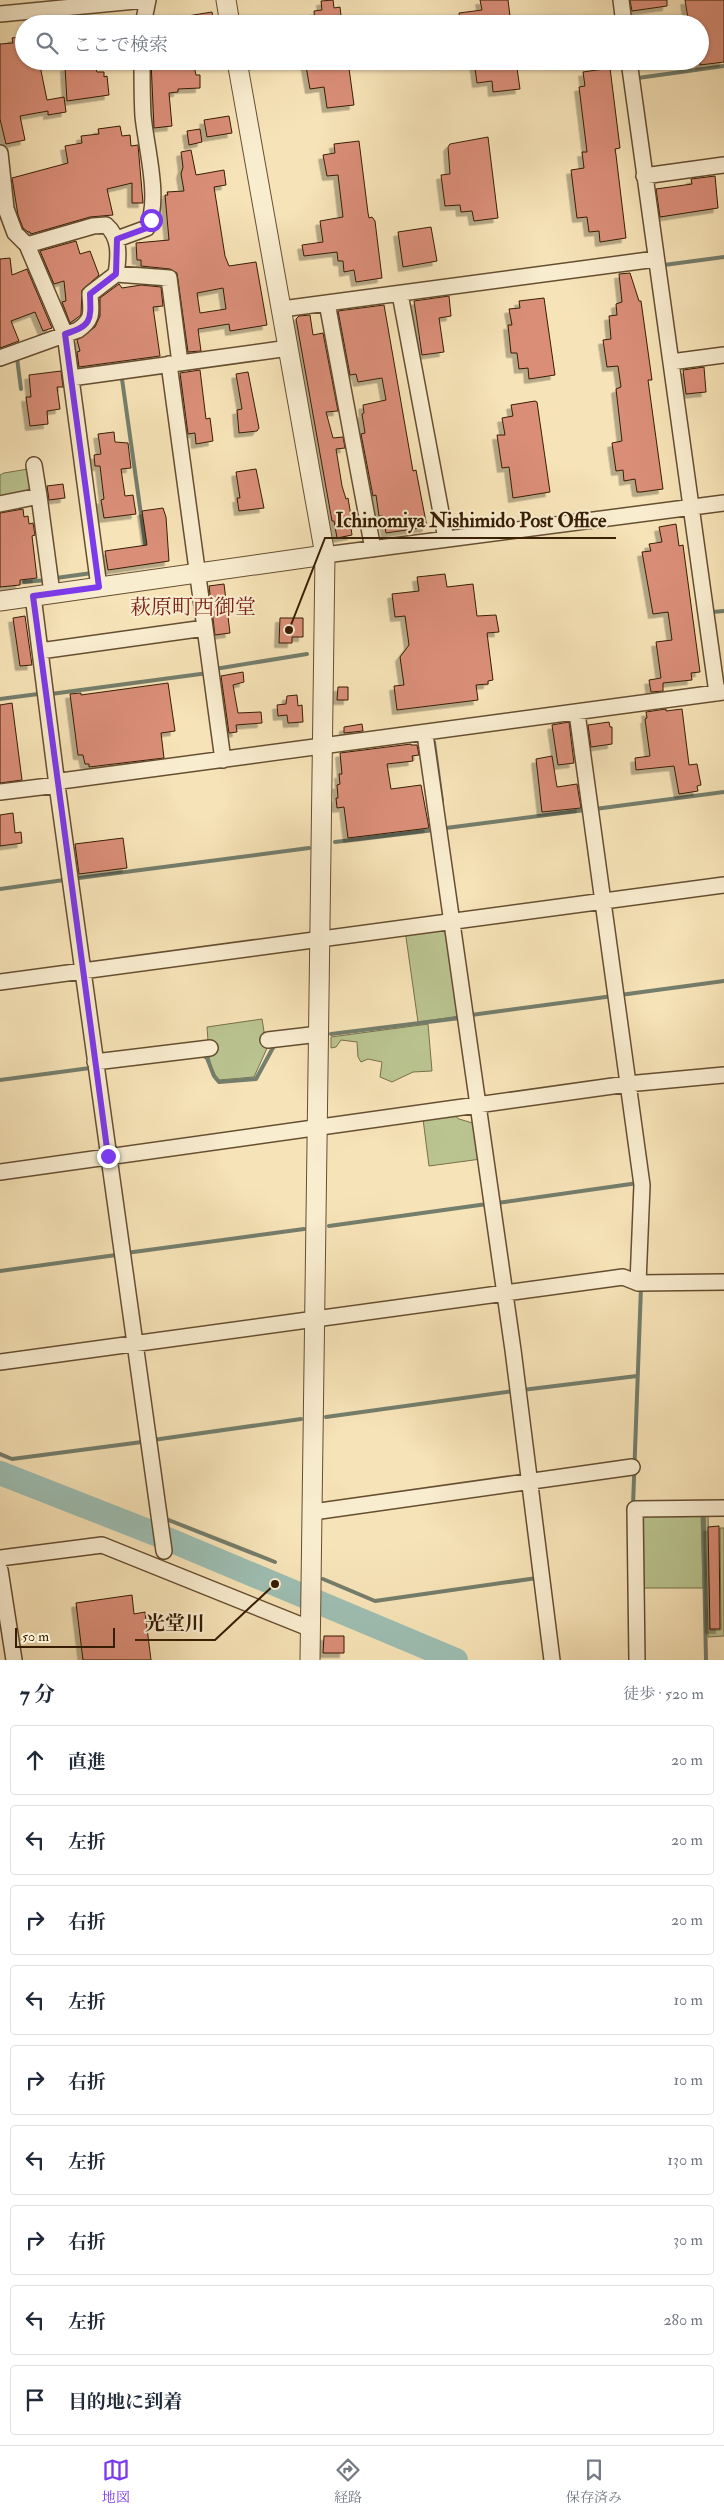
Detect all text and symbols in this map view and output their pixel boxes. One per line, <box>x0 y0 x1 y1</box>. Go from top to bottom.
search box <box>15 15 709 70</box>
icon: search <box>33 29 61 57</box>
text: ここで検索 <box>73 33 168 57</box>
route start <box>140 209 163 232</box>
callout: Ichinomiya Nishimido Post Office <box>325 503 616 538</box>
text: Ichinomiya Nishimido Post Office <box>336 508 607 534</box>
district label: 萩原町西御堂 <box>130 594 256 621</box>
route end <box>97 1145 120 1168</box>
callout: 光堂川 <box>135 1605 215 1640</box>
text: 光堂川 <box>145 1611 205 1636</box>
scale bar <box>15 1625 115 1648</box>
text: 50 m <box>22 1628 49 1645</box>
text: 7 分 <box>20 1681 55 1708</box>
text: 徒歩 · 520 m <box>623 1684 704 1704</box>
icon: ahead <box>21 1746 49 1774</box>
text: 直進 <box>68 1750 106 1774</box>
text: 20 m <box>671 1750 703 1770</box>
icon: left <box>21 1826 49 1854</box>
text: 左折 <box>68 1830 106 1854</box>
text: 20 m <box>671 1830 703 1850</box>
icon: right <box>21 1906 49 1934</box>
text: 右折 <box>68 1910 106 1934</box>
text: 20 m <box>671 1910 703 1930</box>
icon: left <box>21 1986 49 2014</box>
text: 左折 <box>68 1990 106 2014</box>
text: 10 m <box>673 1990 703 2010</box>
icon: right <box>21 2066 49 2094</box>
text: 右折 <box>68 2070 106 2094</box>
text: 10 m <box>673 2070 703 2090</box>
icon: left <box>21 2146 49 2174</box>
text: 左折 <box>68 2150 106 2174</box>
text: 130 m <box>667 2150 703 2170</box>
icon: right <box>21 2226 49 2254</box>
text: 右折 <box>68 2230 106 2254</box>
text: 30 m <box>673 2230 703 2250</box>
icon: left <box>21 2306 49 2334</box>
text: 左折 <box>68 2310 106 2334</box>
text: 280 m <box>663 2310 703 2330</box>
icon: arrive <box>21 2386 49 2414</box>
text: 目的地に到着 <box>68 2390 182 2414</box>
tab: 地図 <box>102 2456 130 2506</box>
tab: 経路 <box>334 2456 362 2506</box>
tab: 保存済み <box>566 2456 622 2506</box>

